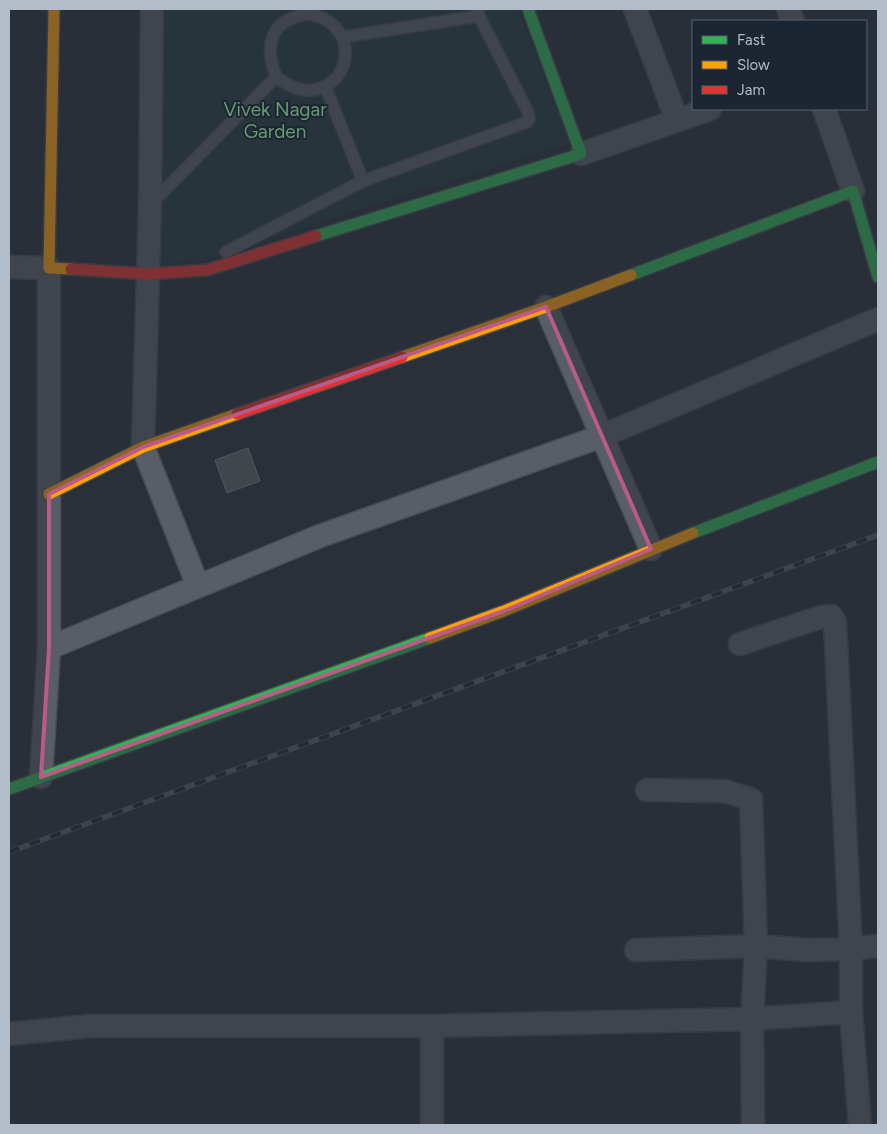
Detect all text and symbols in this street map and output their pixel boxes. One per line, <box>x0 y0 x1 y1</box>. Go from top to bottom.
legend <box>692 20 867 110</box>
text: Fast <box>737 31 766 49</box>
text: Slow <box>737 56 770 74</box>
text: Jam <box>737 81 765 99</box>
park label: Vivek Nagar Garden <box>223 98 327 143</box>

